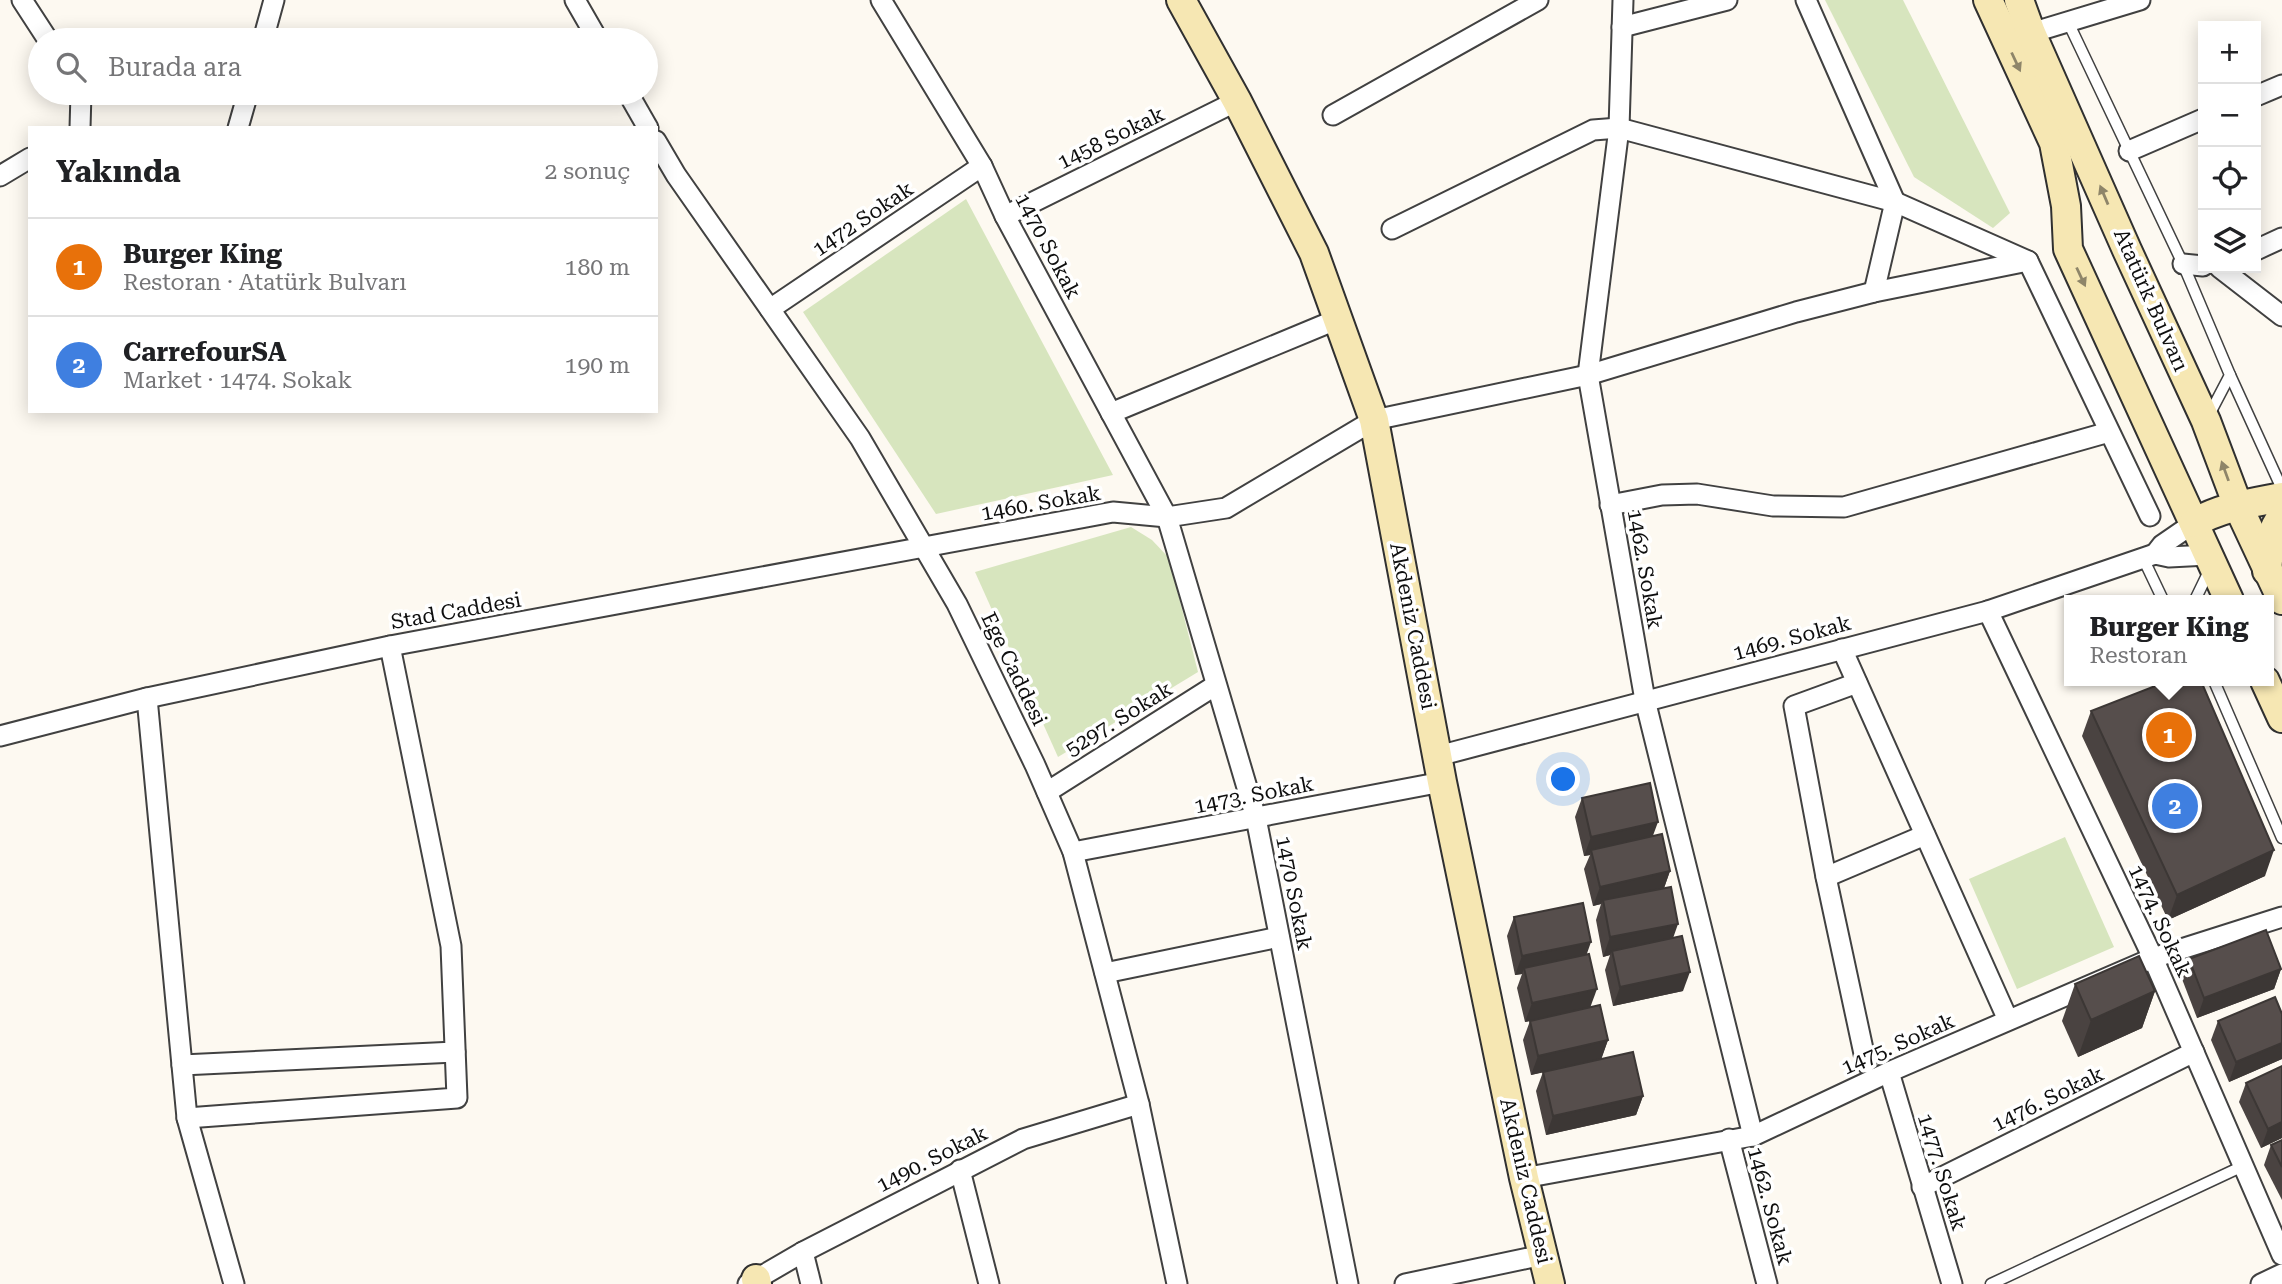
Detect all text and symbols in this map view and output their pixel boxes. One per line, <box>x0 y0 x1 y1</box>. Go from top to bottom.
map controls <box>2198 21 2261 273</box>
button: + <box>2198 21 2261 84</box>
search box <box>28 28 658 105</box>
icon: search <box>52 48 90 86</box>
text: Burada ara <box>108 52 242 82</box>
one-way arrow <box>2010 52 2021 72</box>
button: − <box>2198 84 2261 147</box>
street label: 1458 Sokak <box>1054 102 1168 174</box>
button: locate <box>2198 147 2261 210</box>
text: Yakında <box>56 154 181 189</box>
text: 2 sonuç <box>545 158 630 185</box>
street label: 1472 Sokak <box>808 177 918 261</box>
one-way arrow <box>2098 185 2109 206</box>
street label: 1470 Sokak <box>1010 189 1086 303</box>
button: layers <box>2198 210 2261 273</box>
street label: Atatürk Bulvarı <box>2109 225 2193 375</box>
text: Burger King <box>123 239 282 269</box>
text: 1 <box>73 254 85 281</box>
text: 180 m <box>565 254 630 281</box>
one-way arrow <box>2075 267 2087 287</box>
text: Restoran · Atatürk Bulvarı <box>123 269 407 296</box>
text: CarrefourSA <box>123 337 287 367</box>
text: 2 <box>73 352 85 379</box>
text: 190 m <box>565 352 630 379</box>
text: Market · 1474. Sokak <box>123 367 352 394</box>
one-way arrow <box>2219 460 2230 481</box>
street label: 1460. Sokak <box>979 481 1103 525</box>
street label: 1462. Sokak <box>1623 507 1667 631</box>
street label: Akdeniz Caddesi <box>1385 541 1441 712</box>
street label: Stad Caddesi <box>389 588 523 634</box>
popup <box>2064 595 2274 686</box>
street label: Ege Caddesi <box>976 608 1052 730</box>
street label: 1469. Sokak <box>1730 611 1854 665</box>
text: Burger King <box>2089 612 2249 642</box>
text: Restoran <box>2089 642 2188 669</box>
street label: 5297. Sokak <box>1061 677 1177 761</box>
pin: 1 <box>2146 709 2192 761</box>
your location <box>1546 762 1580 796</box>
street label: 1473. Sokak <box>1192 772 1316 818</box>
pin: 2 <box>2152 780 2198 832</box>
street label: 1470 Sokak <box>1271 834 1317 952</box>
street label: 1474. Sokak <box>2123 861 2197 981</box>
street label: 1475. Sokak <box>1838 1008 1958 1080</box>
street label: 1476. Sokak <box>1988 1062 2108 1136</box>
street label: Akdeniz Caddesi <box>1495 1096 1557 1267</box>
street label: 1477. Sokak <box>1913 1110 1971 1234</box>
street label: 1490. Sokak <box>873 1121 991 1197</box>
street label: 1462. Sokak <box>1743 1144 1797 1268</box>

